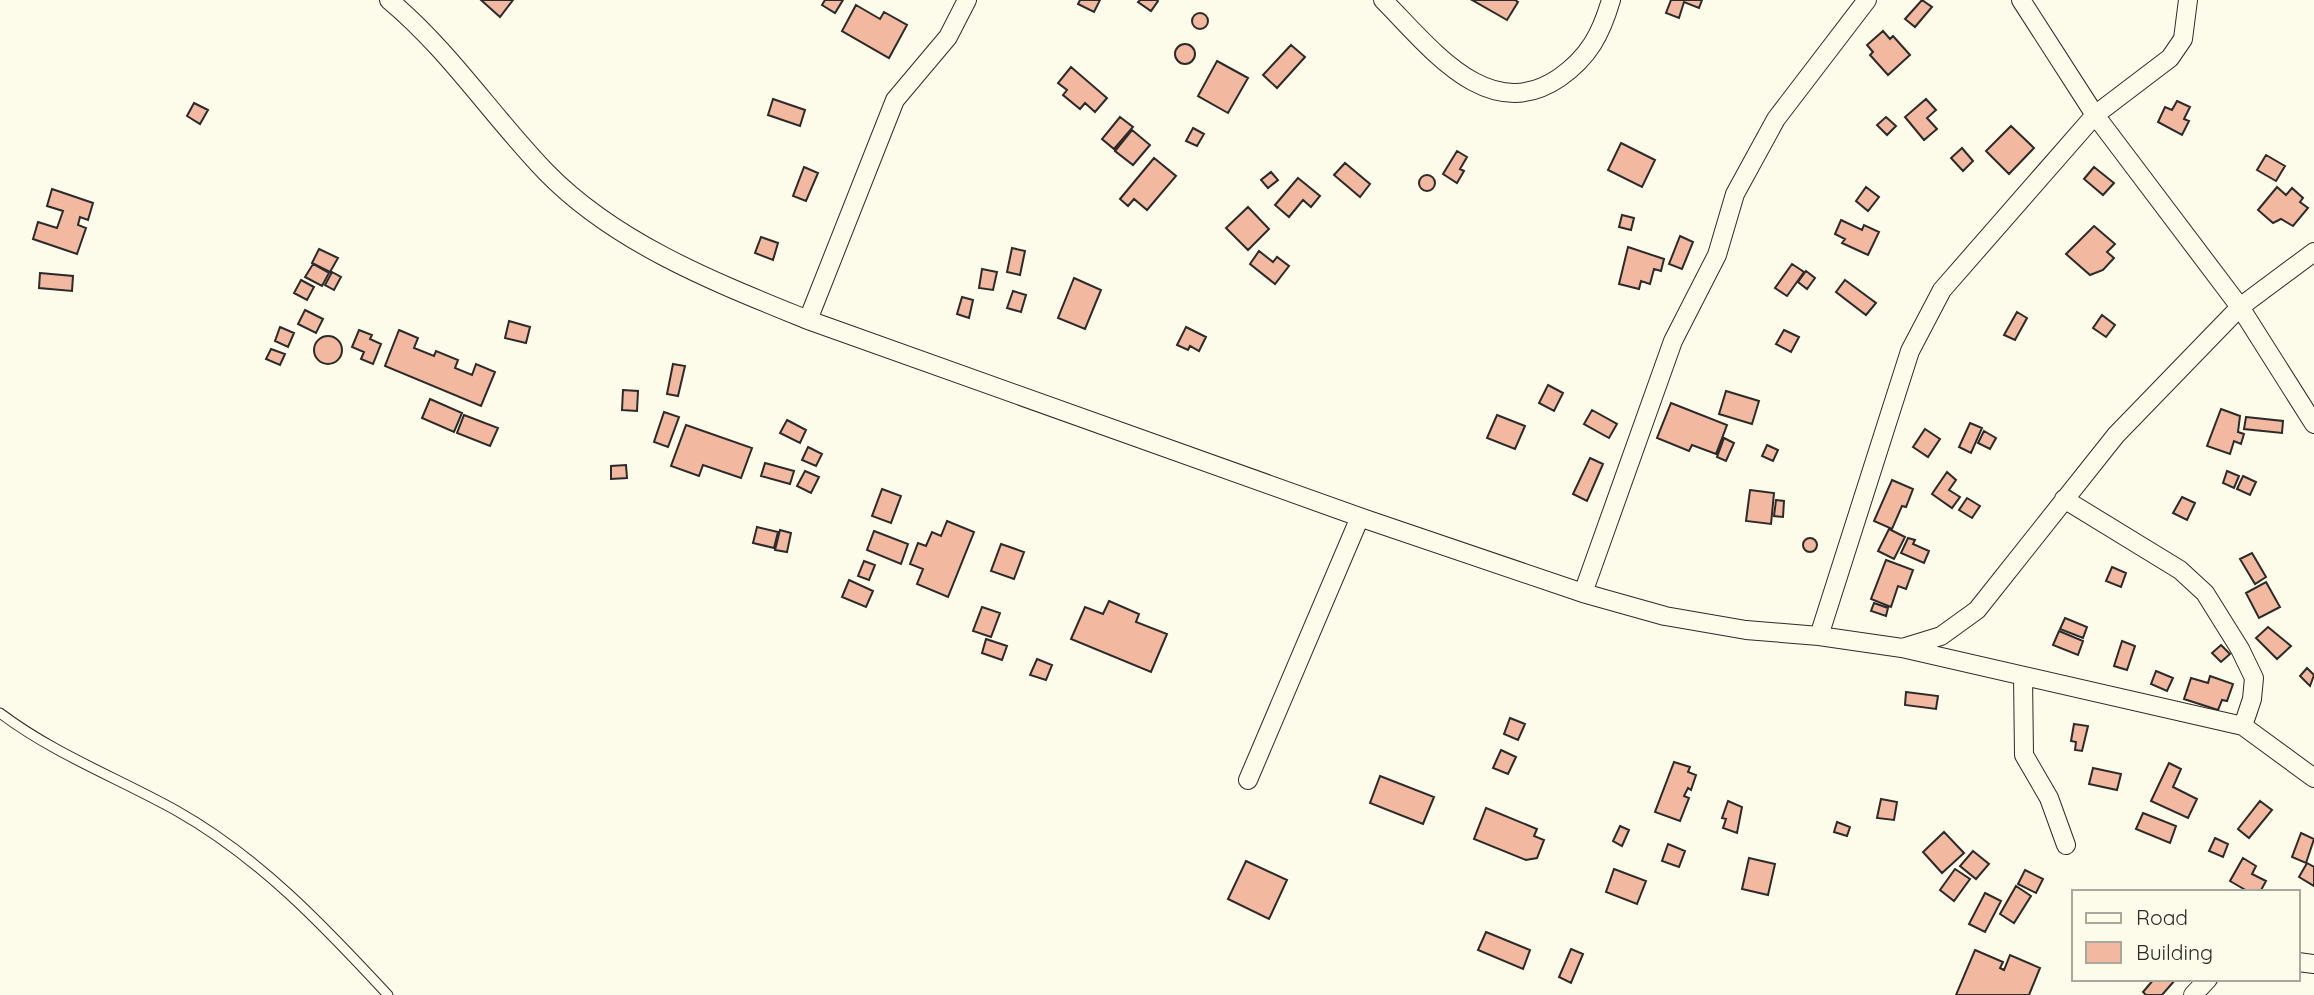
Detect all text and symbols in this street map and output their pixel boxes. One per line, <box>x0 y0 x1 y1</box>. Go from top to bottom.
legend <box>2072 890 2300 981</box>
text: Road <box>2136 904 2188 930</box>
text: Building <box>2136 939 2213 965</box>

